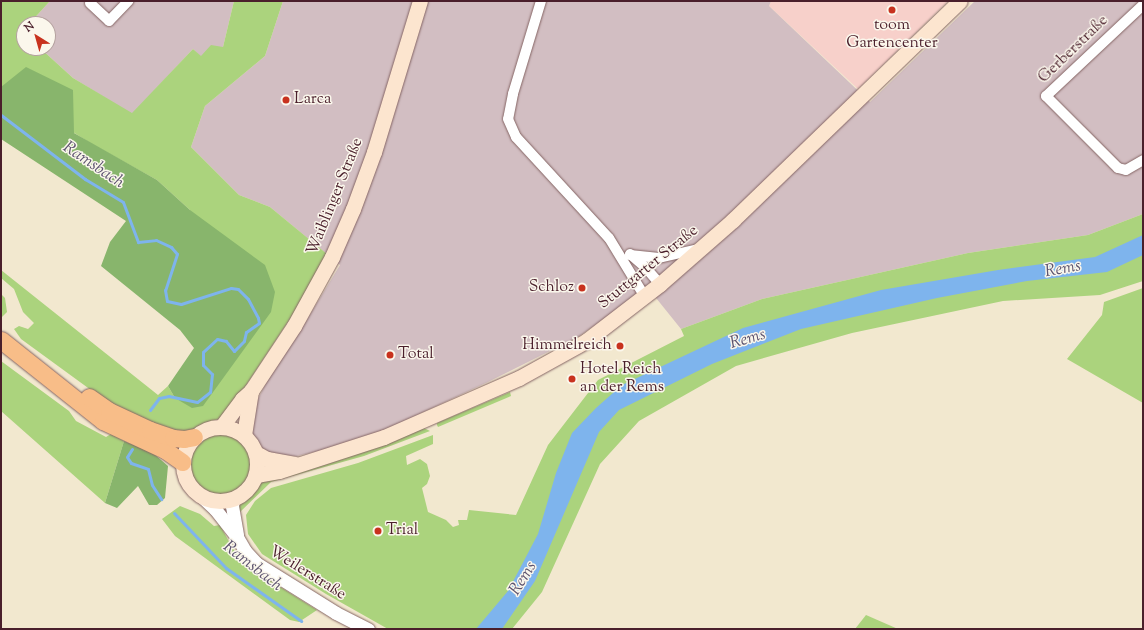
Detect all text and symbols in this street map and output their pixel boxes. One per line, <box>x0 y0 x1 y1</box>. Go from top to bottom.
marker: toom Gartencenter <box>887 5 897 15</box>
street label: Gerberstraße <box>1035 12 1113 88</box>
north arrow <box>16 16 56 56</box>
place label: toom Gartencenter <box>846 16 938 54</box>
text: N <box>21 18 38 36</box>
place label: Larca <box>294 90 331 110</box>
marker: Larca <box>281 95 291 105</box>
street label: Waiblinger Straße <box>304 136 368 258</box>
water label: Ramsbach <box>58 138 128 194</box>
street label: Stuttgarter Straße <box>595 222 703 314</box>
water label: Rems <box>1043 257 1083 283</box>
place label: Schloz <box>529 278 574 298</box>
marker: Schloz <box>577 283 587 293</box>
water label: Rems <box>728 325 768 355</box>
place label: Himmelreich <box>522 336 612 356</box>
marker: Himmelreich <box>615 341 625 351</box>
place label: Total <box>398 345 434 365</box>
marker: Total <box>385 350 395 360</box>
place label: Hotel Reich an der Rems <box>580 360 664 398</box>
marker: Hotel Reich an der Rems <box>567 374 577 384</box>
place label: Trial <box>386 521 418 541</box>
marker: Trial <box>373 526 383 536</box>
water label: Ramsbach <box>218 537 286 597</box>
street label: Weilerstraße <box>265 543 349 605</box>
water label: Rems <box>506 558 542 600</box>

